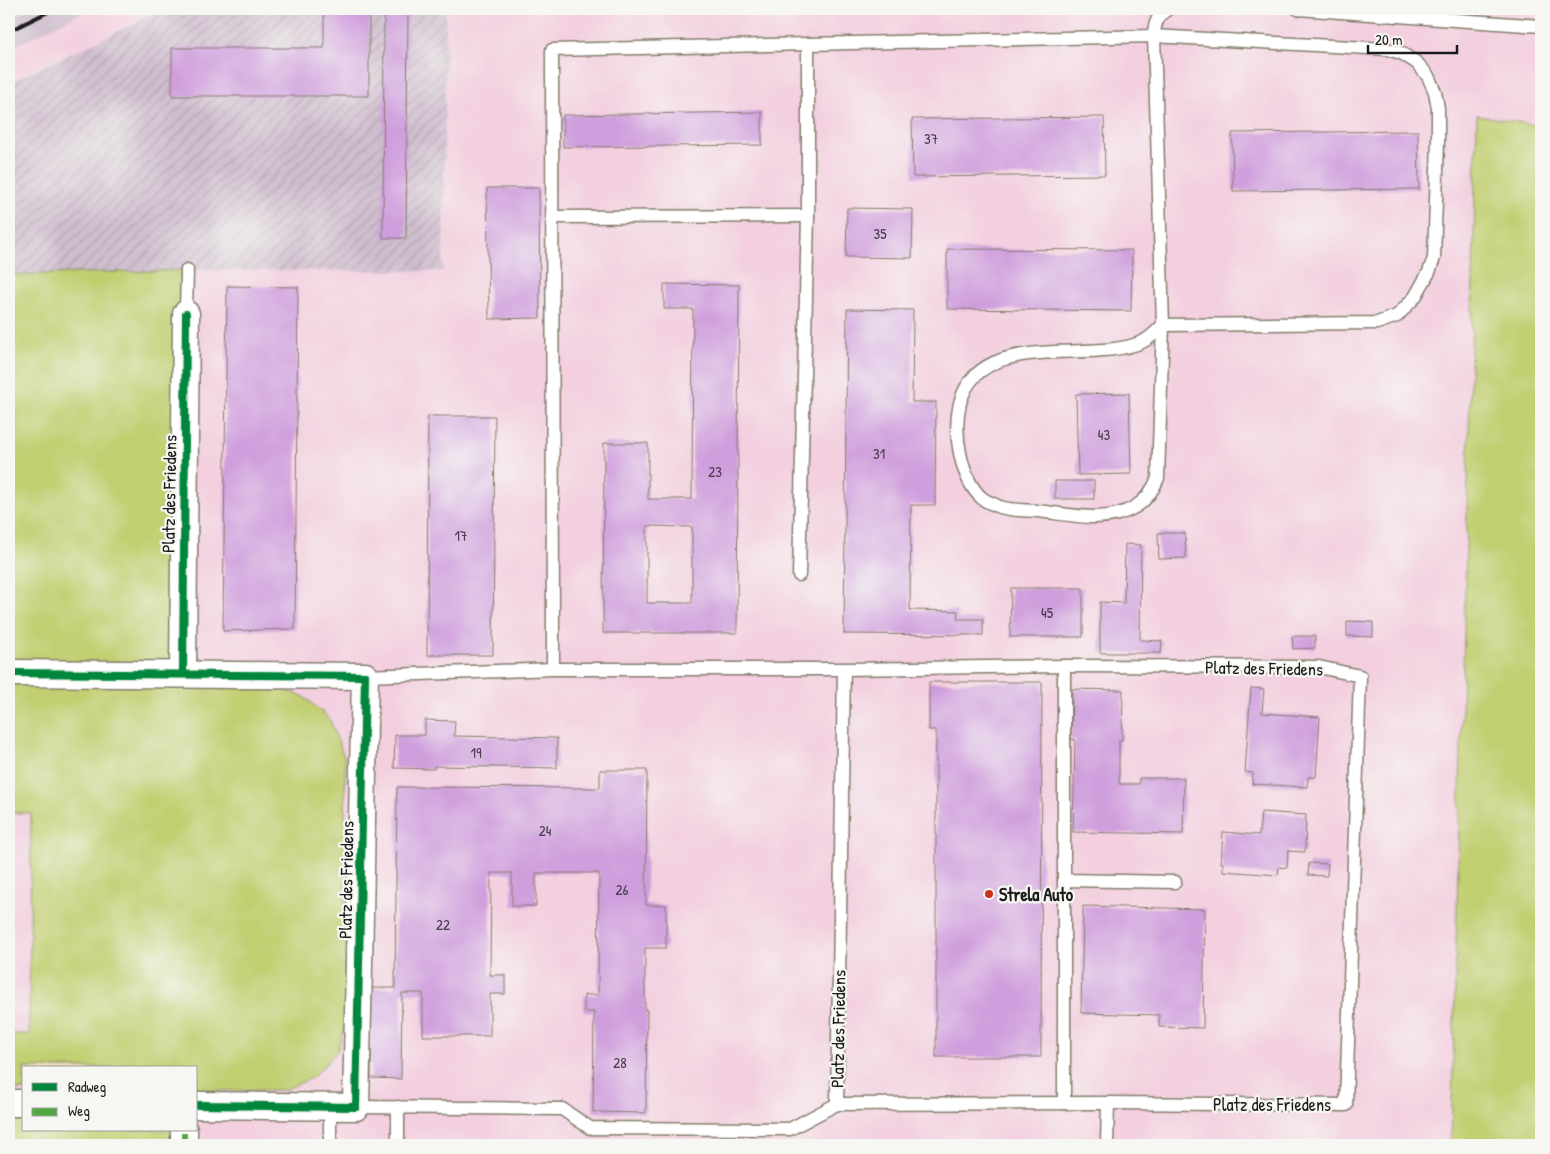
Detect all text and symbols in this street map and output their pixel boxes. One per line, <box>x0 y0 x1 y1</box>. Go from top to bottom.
scale bar <box>1368 22 1456 54</box>
text: 20 m <box>1375 29 1402 50</box>
house number: 37 <box>924 128 938 149</box>
house number: 35 <box>873 223 887 244</box>
house number: 43 <box>1098 424 1110 445</box>
street label: Platz des Friedens <box>155 435 183 553</box>
house number: 31 <box>873 443 885 464</box>
house number: 23 <box>708 461 722 482</box>
house number: 17 <box>455 525 467 546</box>
house number: 45 <box>1041 602 1054 623</box>
street label: Platz des Friedens <box>1205 654 1323 682</box>
house number: 19 <box>471 742 482 763</box>
house number: 24 <box>539 820 552 841</box>
street label: Platz des Friedens <box>332 821 360 939</box>
house number: 26 <box>615 879 629 900</box>
place label: Strela Auto <box>999 882 1074 907</box>
marker: Strela Auto <box>983 888 995 900</box>
house number: 22 <box>436 914 450 935</box>
street label: Platz des Friedens <box>824 970 852 1088</box>
house number: 28 <box>613 1052 627 1073</box>
legend <box>22 1066 198 1132</box>
text: Radweg <box>68 1076 106 1097</box>
street label: Platz des Friedens <box>1213 1092 1331 1117</box>
text: Weg <box>68 1100 90 1121</box>

